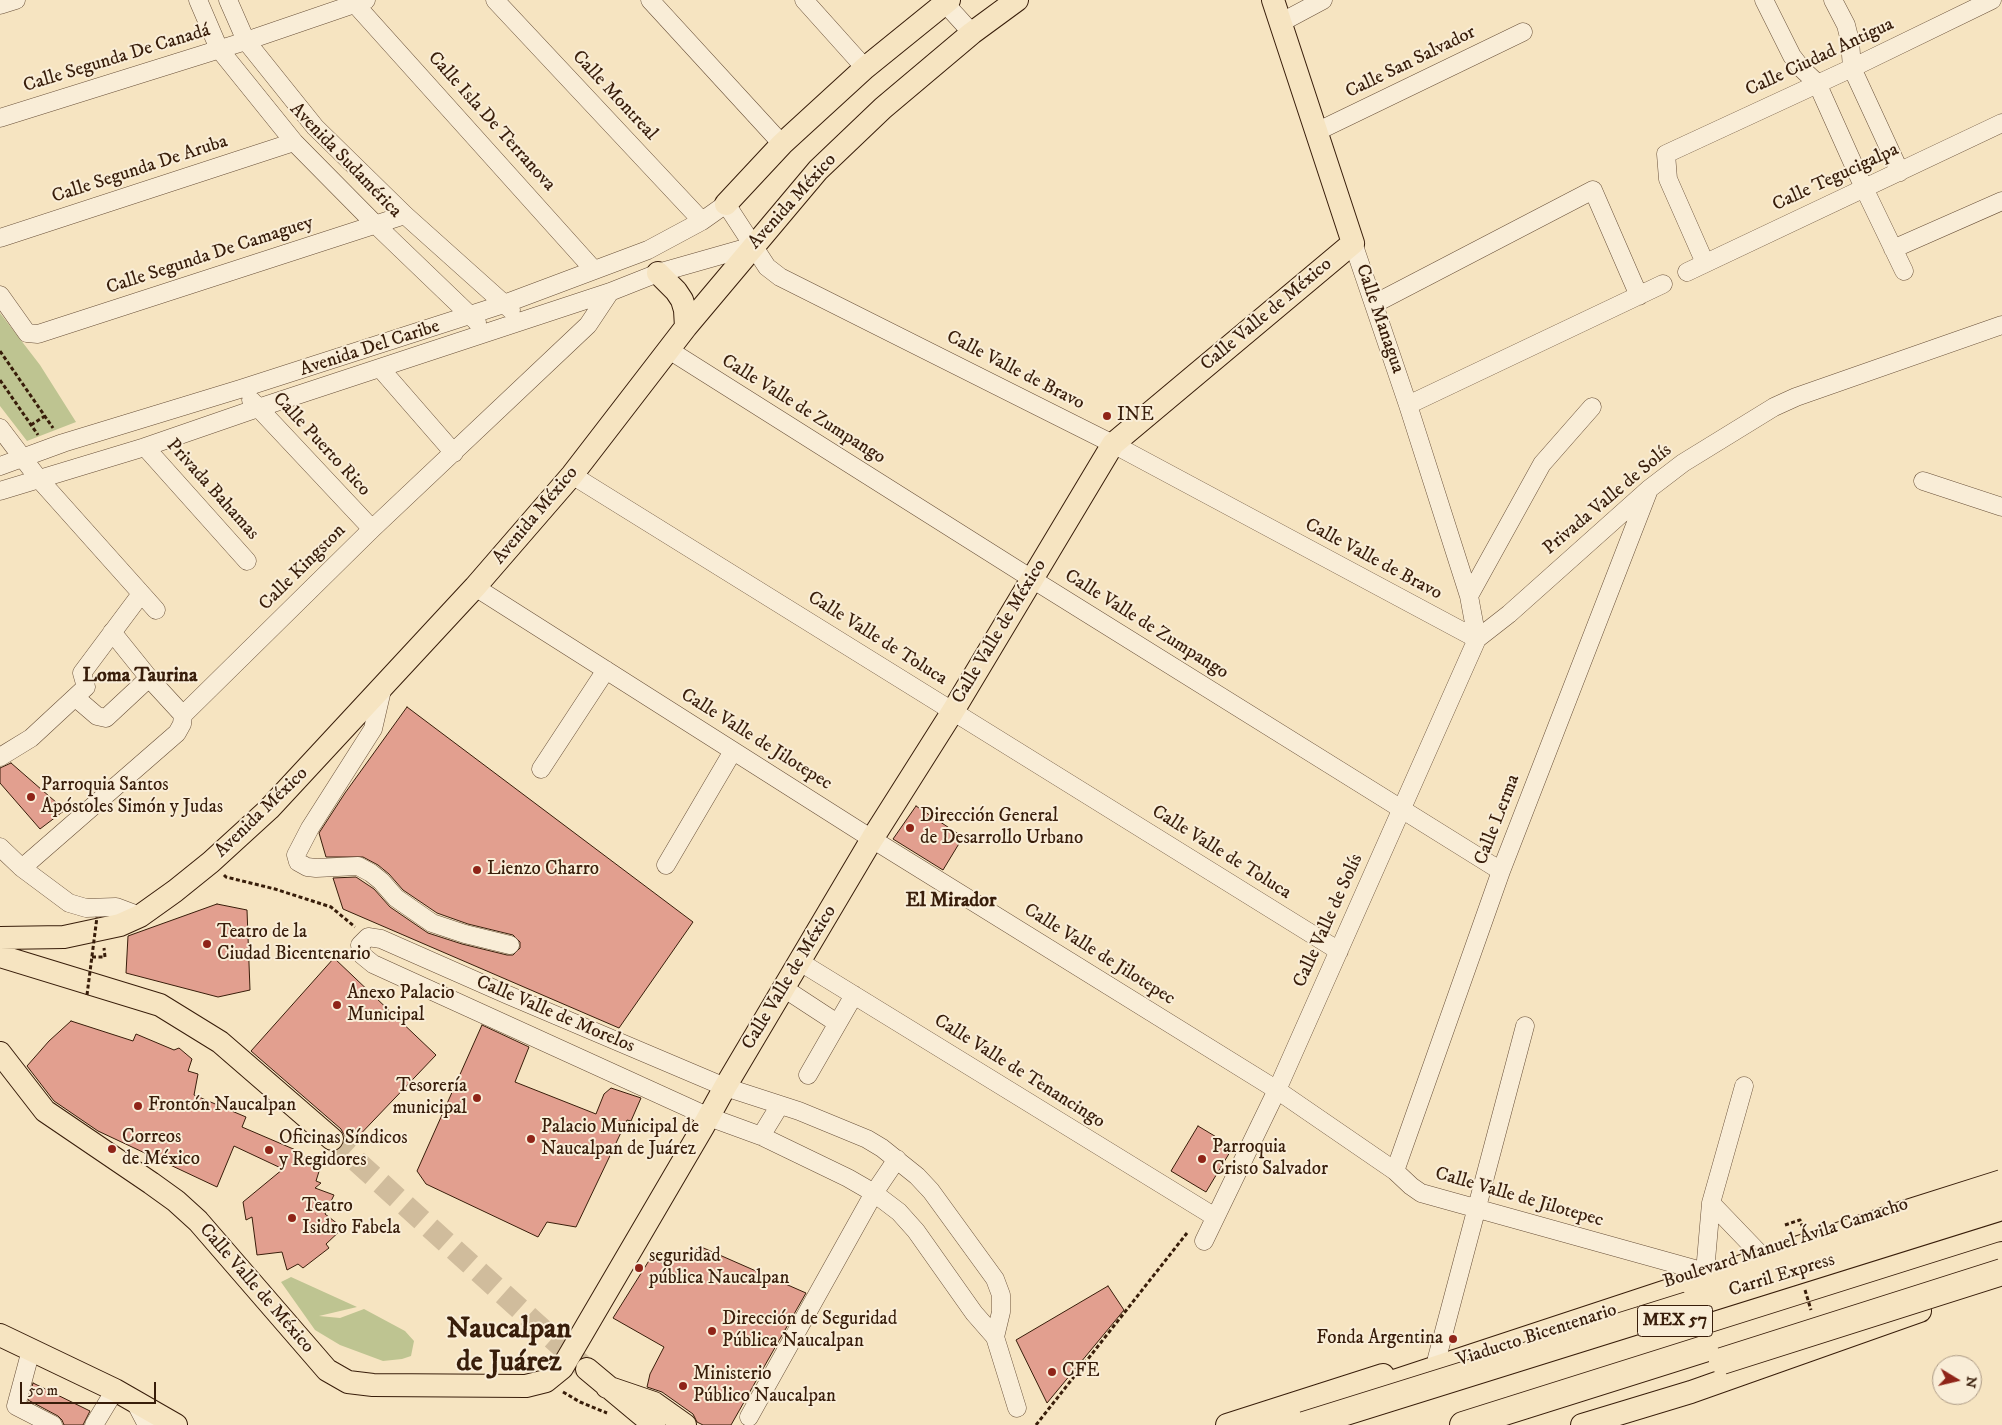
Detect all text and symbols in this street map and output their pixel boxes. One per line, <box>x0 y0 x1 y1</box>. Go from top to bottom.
street label: Calle Ciudad Antigua <box>1742 14 1898 102</box>
street label: Calle Segunda De Canadá <box>21 20 213 98</box>
street label: Calle San Salvador <box>1342 22 1480 104</box>
street label: Calle Montreal <box>566 46 662 146</box>
street label: Calle Isla De Terranova <box>422 47 560 197</box>
street label: Avenida Sudamérica <box>284 99 406 223</box>
street label: Calle Segunda De Aruba <box>49 131 231 209</box>
street label: Calle Tegucigalpa <box>1769 139 1903 217</box>
street label: Avenida México <box>744 149 842 255</box>
street label: Calle Segunda De Camaguey <box>104 212 316 300</box>
street label: Calle Valle de México <box>1197 253 1337 377</box>
street label: Calle Managua <box>1350 261 1408 377</box>
street label: Avenida Del Caribe <box>297 316 443 382</box>
street label: Calle Valle de Bravo <box>942 326 1088 416</box>
street label: Calle Valle de Zumpango <box>717 350 889 470</box>
street label: Calle Puerto Rico <box>267 388 375 502</box>
place label: INE <box>1117 405 1154 427</box>
marker: INE <box>1101 410 1113 422</box>
street label: Privada Bahamas <box>161 435 263 545</box>
street label: Privada Valle de Solís <box>1539 440 1677 560</box>
street label: Avenida México <box>488 462 584 570</box>
street label: Calle Valle de Bravo <box>1300 514 1446 606</box>
street label: Calle Kingston <box>255 520 351 616</box>
street label: Calle Valle de México <box>948 556 1052 708</box>
street label: Calle Valle de Zumpango <box>1060 565 1232 685</box>
street label: Calle Valle de Toluca <box>803 587 951 691</box>
district label: Loma Taurina <box>82 665 198 689</box>
street label: Calle Valle de Jilotepec <box>676 684 836 796</box>
street label: Avenida México <box>211 763 313 863</box>
street label: Calle Lerma <box>1470 772 1526 868</box>
place label: Parroquia Santos Apóstoles Simón y Judas <box>41 775 223 819</box>
marker: Parroquia Santos Apóstoles Simón y Judas <box>25 791 37 803</box>
street label: Calle Valle de Toluca <box>1147 801 1295 905</box>
place label: Dirección General de Desarrollo Urbano <box>920 806 1083 850</box>
marker: Dirección General de Desarrollo Urbano <box>904 822 916 834</box>
street label: Calle Valle de Solís <box>1289 851 1369 991</box>
place label: Lienzo Charro <box>487 859 599 881</box>
marker: Lienzo Charro <box>471 864 483 876</box>
district label: El Mirador <box>906 890 996 914</box>
street label: Calle Valle de Jilotepec <box>1019 899 1179 1011</box>
street label: Calle Valle de México <box>738 902 842 1054</box>
place label: Teatro de la Ciudad Bicentenario <box>217 922 371 966</box>
marker: Teatro de la Ciudad Bicentenario <box>201 938 213 950</box>
street label: Calle Valle de Morelos <box>472 971 638 1059</box>
place label: Anexo Palacio Municipal <box>347 983 455 1027</box>
marker: Anexo Palacio Municipal <box>331 999 343 1011</box>
street label: Calle Valle de Tenancingo <box>929 1010 1109 1134</box>
place label: Tesorería municipal <box>392 1076 467 1120</box>
marker: Tesorería municipal <box>471 1092 483 1104</box>
place label: Frontón Naucalpan <box>148 1095 296 1117</box>
marker: Frontón Naucalpan <box>132 1100 144 1112</box>
place label: Palacio Municipal de Naucalpan de Juárez <box>541 1117 699 1161</box>
place label: Correos de México <box>122 1127 200 1171</box>
place label: Oficinas Síndicos y Regidores <box>279 1128 408 1172</box>
marker: Palacio Municipal de Naucalpan de Juárez <box>525 1133 537 1145</box>
place label: Parroquia Cristo Salvador <box>1212 1137 1328 1181</box>
marker: Correos de México <box>106 1143 118 1155</box>
marker: Oficinas Síndicos y Regidores <box>263 1144 275 1156</box>
marker: Parroquia Cristo Salvador <box>1196 1153 1208 1165</box>
street label: Calle Valle de Jilotepec <box>1432 1163 1606 1233</box>
street label: Boulevard Manuel Ávila Camacho <box>1661 1194 1911 1294</box>
place label: Teatro Isidro Fabela <box>302 1196 401 1240</box>
marker: Teatro Isidro Fabela <box>286 1212 298 1224</box>
street label: Calle Valle de México <box>194 1220 318 1358</box>
place label: seguridad pública Naucalpan <box>649 1246 789 1290</box>
street label: Carril Express <box>1726 1249 1838 1303</box>
marker: seguridad pública Naucalpan <box>633 1262 645 1274</box>
street label: Viaducto Bicentenario <box>1454 1299 1620 1373</box>
road number: MEX 57 <box>1638 1305 1712 1336</box>
place label: Dirección de Seguridad Pública Naucalpan <box>722 1309 897 1353</box>
district label: Naucalpan de Juárez <box>447 1314 571 1382</box>
marker: Dirección de Seguridad Pública Naucalpan <box>706 1325 718 1337</box>
place label: Fonda Argentina <box>1316 1328 1443 1350</box>
marker: Fonda Argentina <box>1447 1333 1459 1345</box>
north arrow <box>1932 1355 1982 1405</box>
place label: CFE <box>1062 1361 1100 1383</box>
place label: Ministerio Público Naucalpan <box>693 1364 836 1408</box>
marker: CFE <box>1046 1366 1058 1378</box>
scale bar <box>22 1372 159 1404</box>
text: N <box>1961 1375 1981 1389</box>
marker: Ministerio Público Naucalpan <box>677 1380 689 1392</box>
text: 50 m <box>28 1381 58 1400</box>

